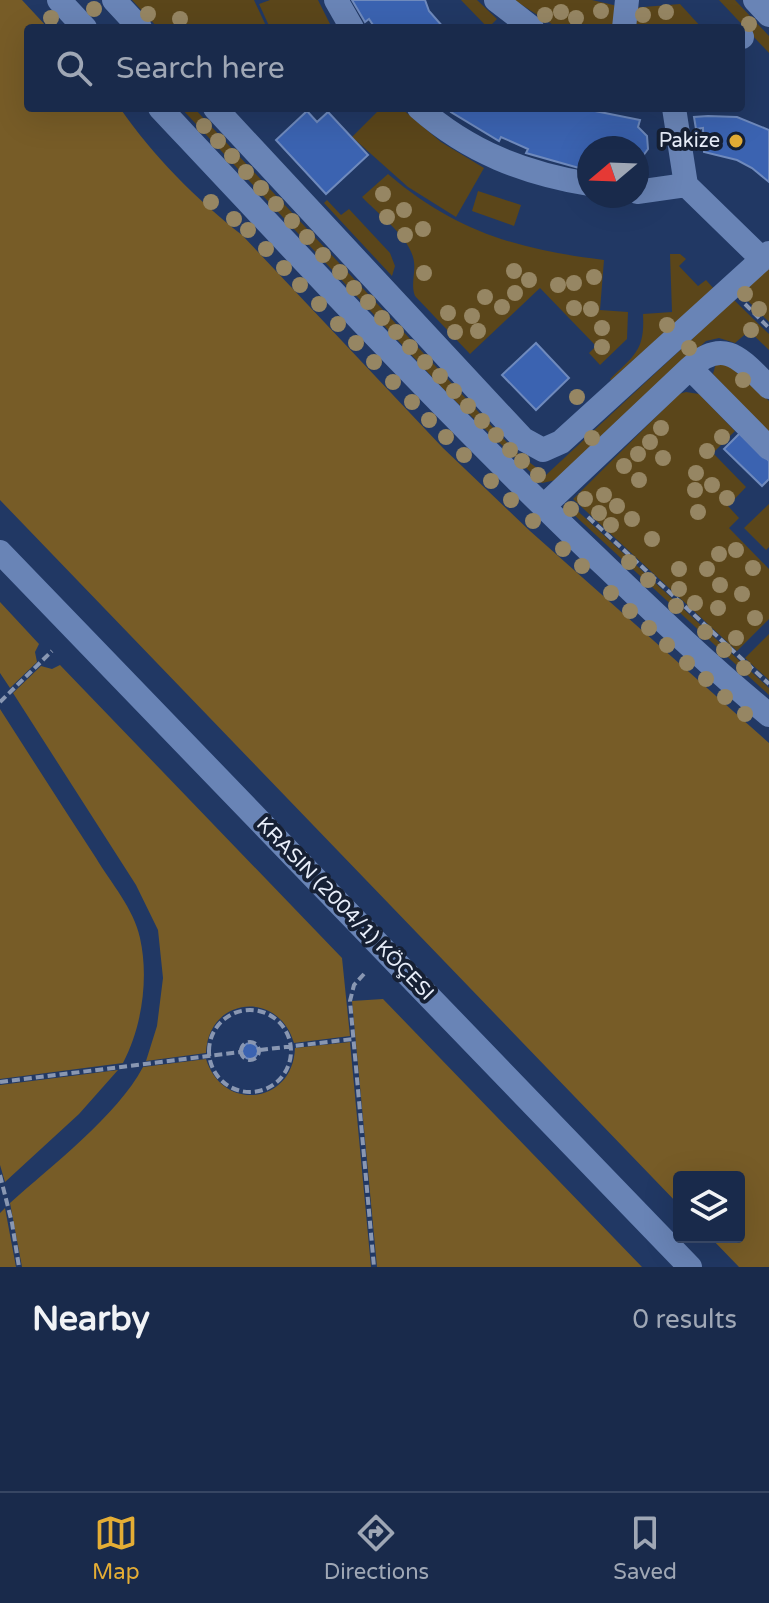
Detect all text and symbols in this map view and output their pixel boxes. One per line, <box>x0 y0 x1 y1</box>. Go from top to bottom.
search box <box>24 24 745 112</box>
icon: search <box>52 46 96 90</box>
text: Search here <box>116 50 285 87</box>
place label: Pakize <box>659 129 720 153</box>
marker: Pakize <box>727 132 745 150</box>
north arrow <box>577 136 649 208</box>
street label: KRASIN (2004/1) KÖÇESI <box>251 812 439 1005</box>
map controls <box>673 1171 745 1243</box>
button: layers <box>673 1171 745 1243</box>
text: Nearby <box>32 1299 150 1340</box>
text: 0 results <box>632 1304 737 1335</box>
tab: Map <box>92 1511 140 1585</box>
tab: Directions <box>324 1511 429 1585</box>
tab: Saved <box>613 1511 677 1585</box>

